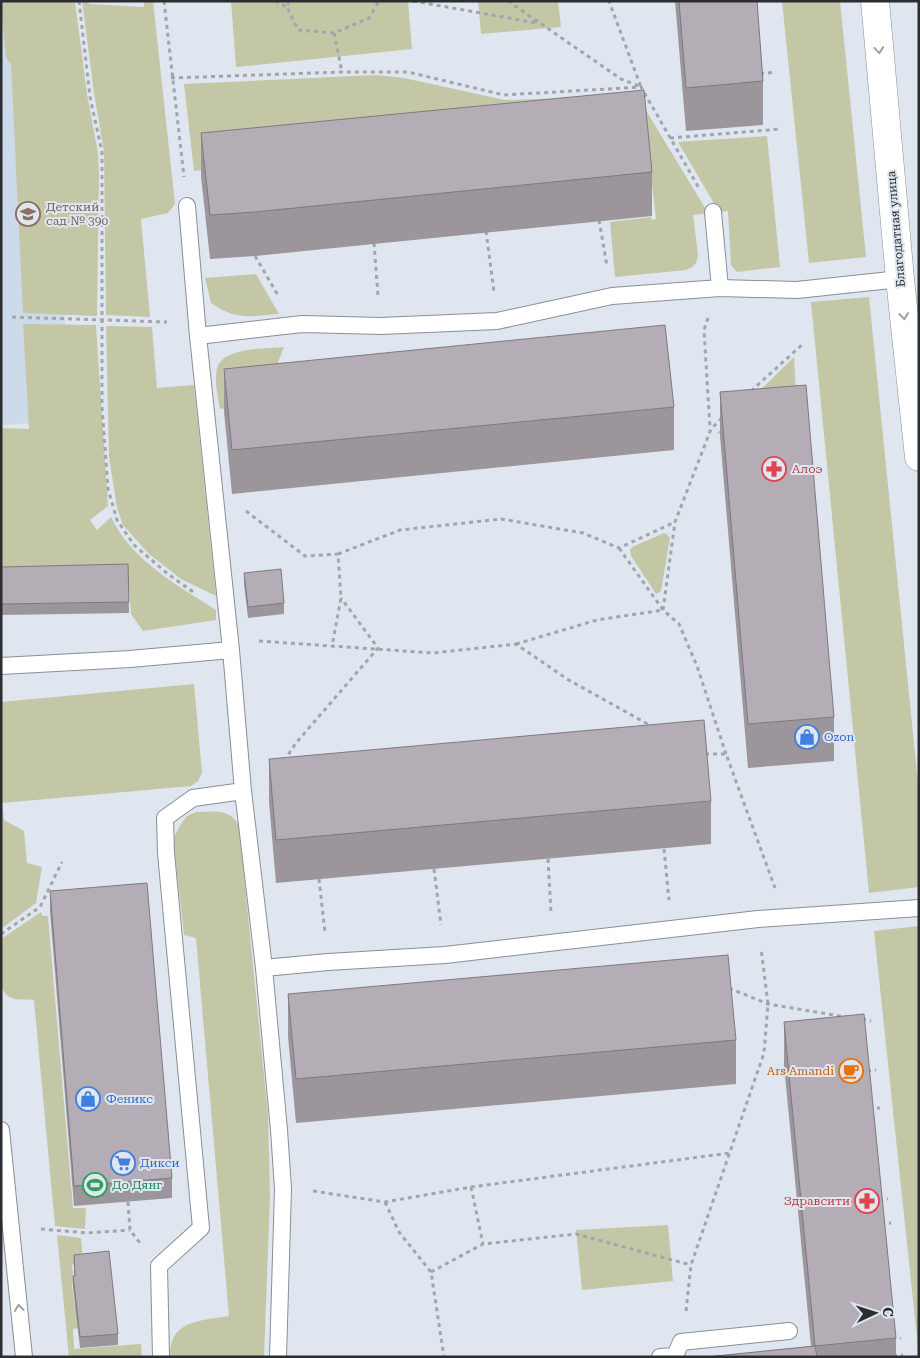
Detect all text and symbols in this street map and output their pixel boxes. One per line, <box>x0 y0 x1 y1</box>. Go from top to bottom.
one-way arrow <box>874 46 885 54</box>
street label: Благодатная улица <box>884 170 908 288</box>
place label: Детский сад № 390 <box>46 200 108 228</box>
school or university icon: Детский сад № 390 <box>15 201 41 227</box>
one-way arrow <box>898 312 909 320</box>
pharmacy icon: Алоэ <box>761 456 787 482</box>
place label: Алоэ <box>792 462 823 476</box>
shop icon: Ozon <box>794 724 820 750</box>
place label: Ozon <box>824 730 855 744</box>
cafe icon: Ars Amandi <box>838 1058 864 1084</box>
place label: Ars Amandi <box>767 1064 834 1078</box>
shop icon: Феникс <box>75 1086 101 1112</box>
place label: Феникс <box>106 1092 153 1106</box>
supermarket icon: Дикси <box>110 1150 136 1176</box>
place label: Дикси <box>140 1156 180 1170</box>
sports icon: До Дянг <box>82 1172 108 1198</box>
place label: До Дянг <box>112 1178 162 1192</box>
pharmacy icon: Здравсити <box>854 1188 880 1214</box>
place label: Здравсити <box>784 1194 850 1208</box>
north arrow <box>850 1288 900 1338</box>
one-way arrow <box>14 1304 25 1312</box>
text: С <box>880 1307 896 1318</box>

